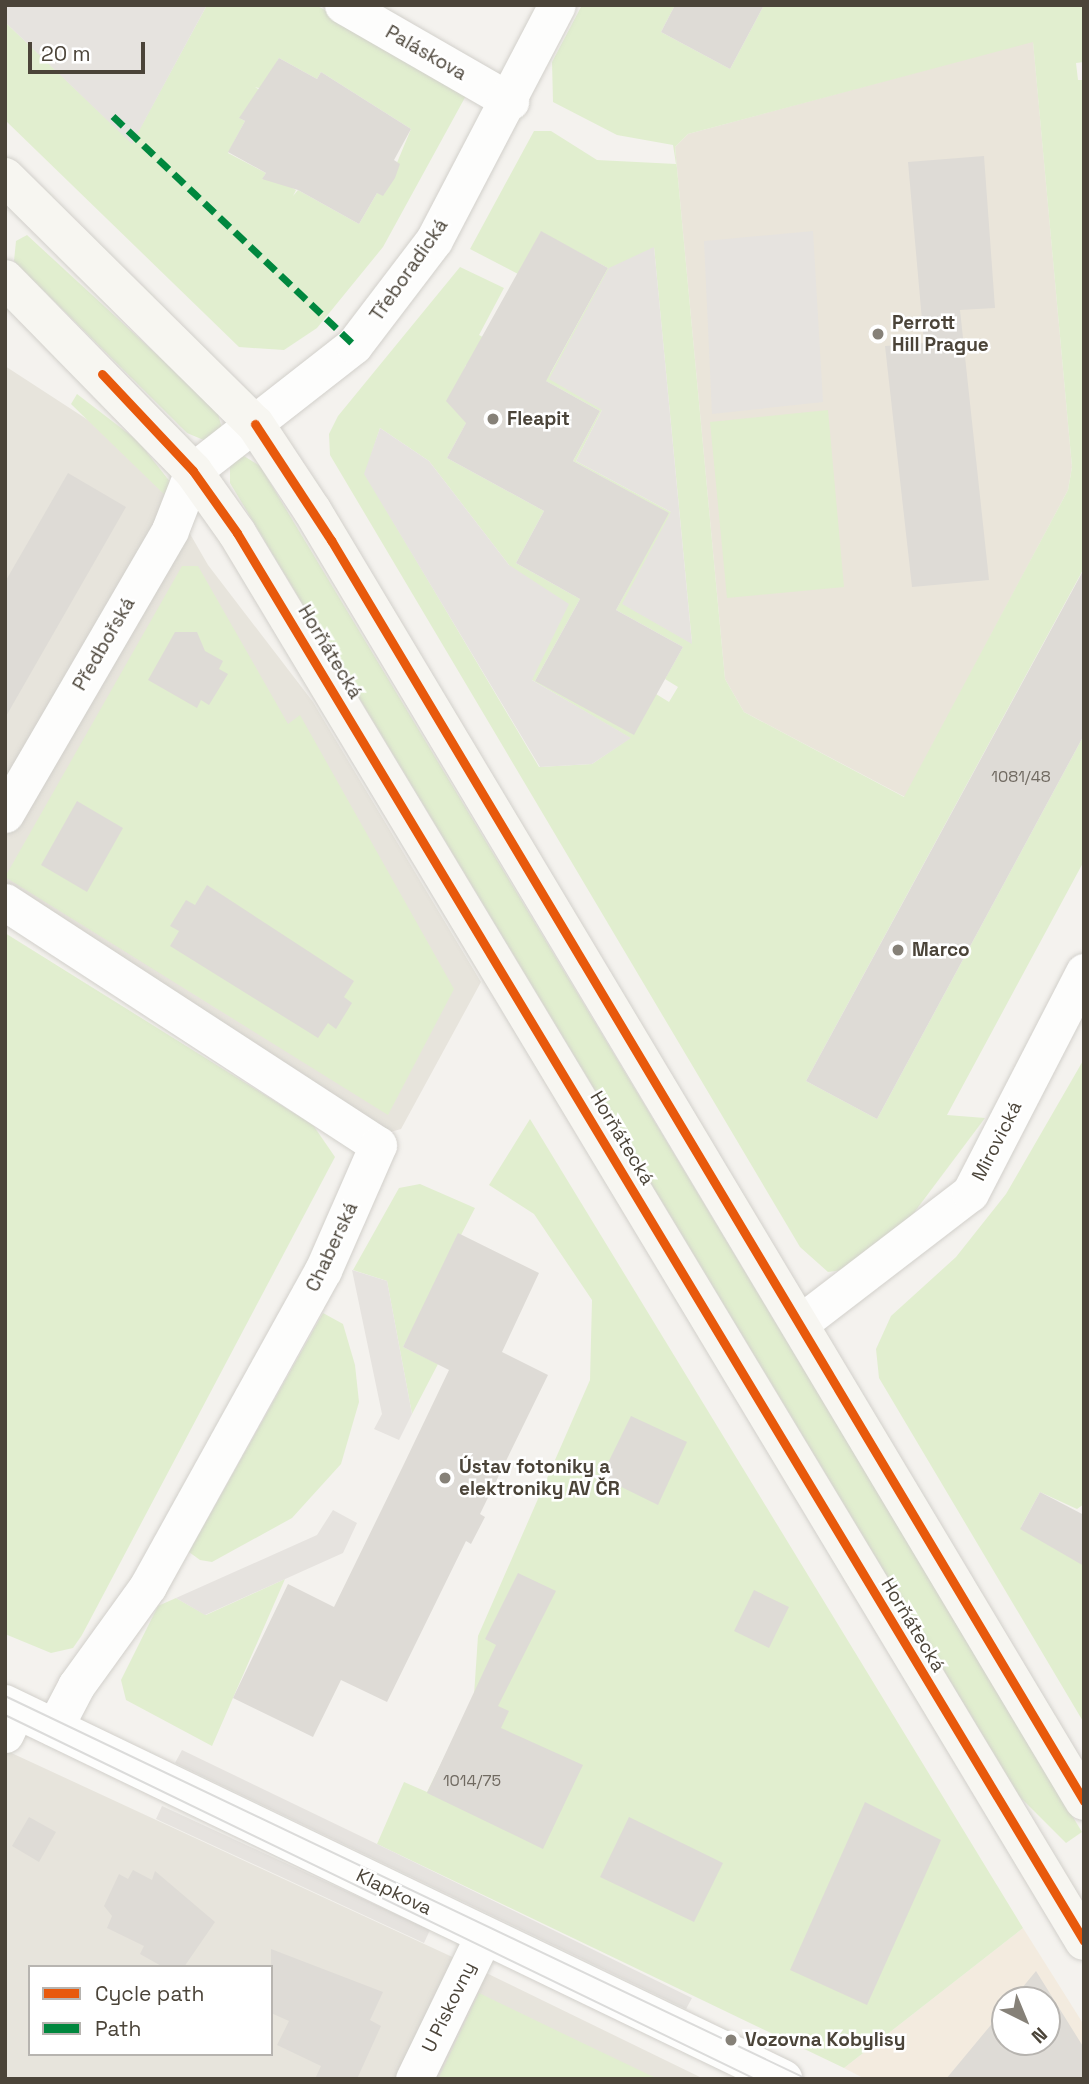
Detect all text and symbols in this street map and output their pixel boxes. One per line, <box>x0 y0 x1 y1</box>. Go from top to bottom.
street label: Paláskova <box>382 21 470 85</box>
scale bar <box>32 28 149 72</box>
text: 20 m <box>41 40 91 67</box>
street label: Třeboradická <box>365 214 453 326</box>
place label: Perrott Hill Prague <box>892 312 989 356</box>
marker: Perrott Hill Prague <box>870 326 886 342</box>
place label: Fleapit <box>507 408 570 430</box>
marker: Fleapit <box>485 411 501 427</box>
street label: Předbořská <box>68 593 140 695</box>
street label: Horňátecká <box>293 601 367 703</box>
house number: 1081/48 <box>991 767 1051 787</box>
place label: Marco <box>912 939 970 961</box>
marker: Marco <box>890 942 906 958</box>
street label: Horňátecká <box>585 1087 659 1189</box>
street label: Mirovická <box>967 1097 1027 1185</box>
street label: Chaberská <box>301 1199 363 1295</box>
place label: Ústav fotoniky a elektroniky AV ČR <box>459 1456 620 1500</box>
marker: Ústav fotoniky a elektroniky AV ČR <box>437 1470 453 1486</box>
street label: Horňátecká <box>876 1574 950 1676</box>
house number: 1014/75 <box>443 1771 501 1791</box>
street label: Klapkova <box>352 1864 436 1920</box>
street label: U Pískovny <box>417 1958 481 2056</box>
legend <box>28 1965 273 2056</box>
text: Cycle path <box>95 1980 204 2007</box>
north arrow <box>991 1986 1061 2056</box>
text: Path <box>95 2015 141 2042</box>
text: N <box>1026 2022 1052 2049</box>
place label: Vozovna Kobylisy <box>745 2029 905 2051</box>
marker: Vozovna Kobylisy <box>723 2032 739 2048</box>

